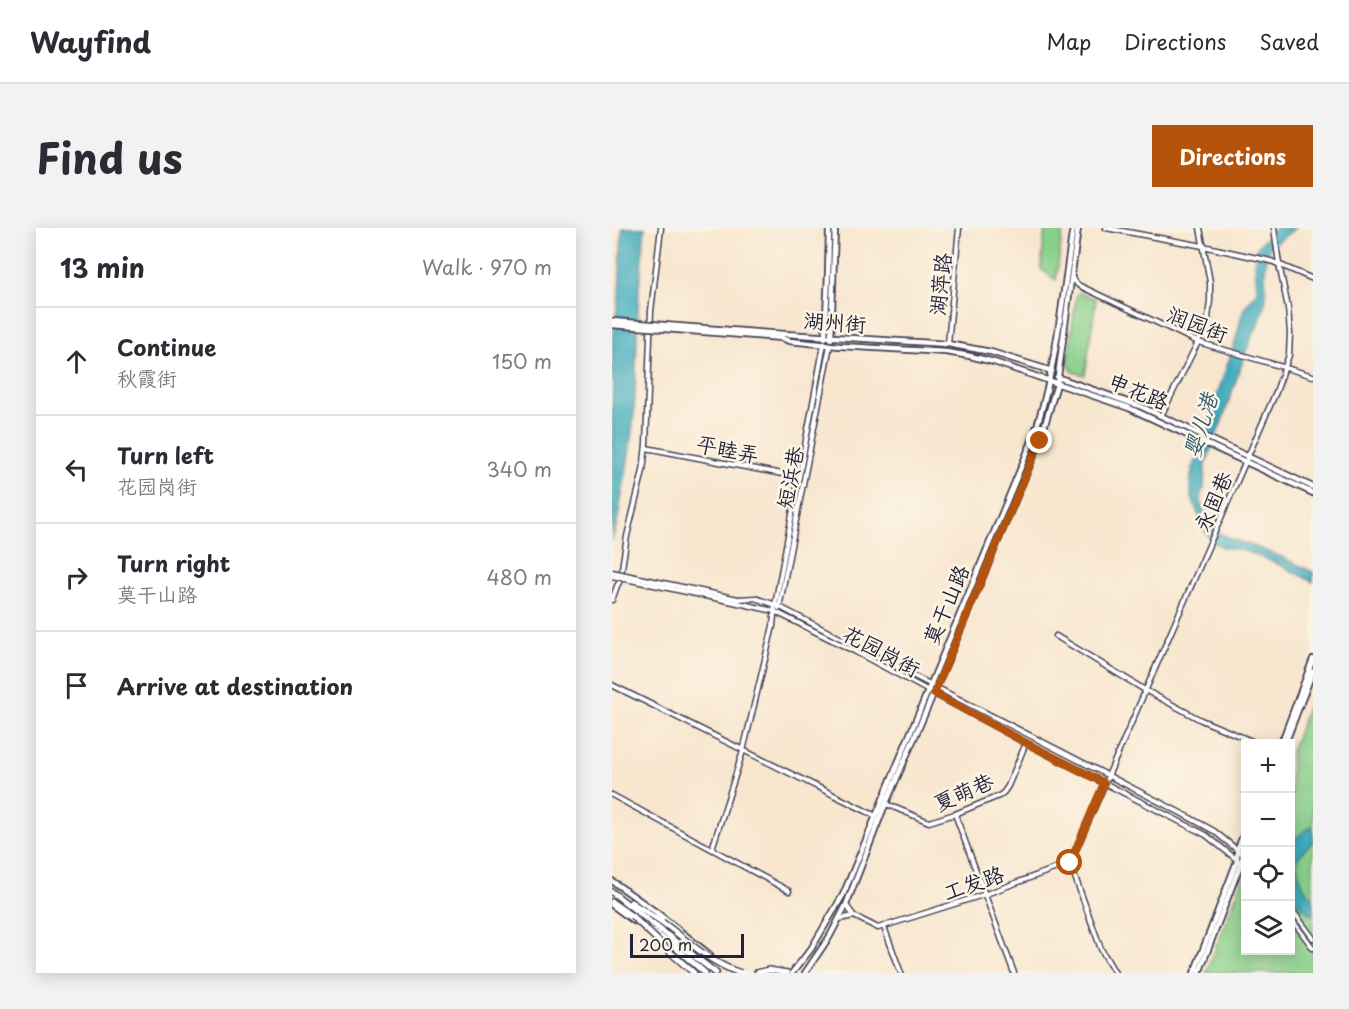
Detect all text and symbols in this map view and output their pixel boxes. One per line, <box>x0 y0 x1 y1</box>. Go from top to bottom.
text: Wayfind <box>30 20 151 63</box>
text: Map <box>1046 25 1091 57</box>
text: Directions <box>1124 25 1226 57</box>
text: Saved <box>1259 25 1319 57</box>
text: Find us <box>36 125 183 188</box>
button: Directions <box>1152 125 1313 187</box>
text: 13 min <box>60 248 145 287</box>
street label: 湖萍路 <box>920 251 958 317</box>
text: Walk · 970 m <box>422 252 552 282</box>
street label: 润园街 <box>1163 297 1233 349</box>
street label: 湖州街 <box>802 303 868 339</box>
text: Continue <box>117 330 216 363</box>
icon: ahead <box>60 345 93 378</box>
text: 150 m <box>492 346 552 376</box>
text: 秋霞街 <box>117 363 177 393</box>
street label: 申花路 <box>1104 363 1174 417</box>
water label: 婴儿港 <box>1174 387 1225 461</box>
street label: 平睦弄 <box>694 426 762 470</box>
route end <box>1026 427 1052 453</box>
text: Turn left <box>117 438 214 471</box>
street label: 短浜巷 <box>767 443 811 511</box>
icon: left <box>60 453 93 486</box>
text: 340 m <box>487 454 552 484</box>
street label: 永固巷 <box>1185 466 1239 536</box>
text: 花园岗街 <box>117 471 197 501</box>
text: Turn right <box>117 546 230 579</box>
street label: 莫干山路 <box>914 559 976 649</box>
icon: right <box>60 561 93 594</box>
text: 480 m <box>487 562 552 592</box>
text: 莫干山路 <box>117 579 197 609</box>
street label: 花园岗街 <box>837 616 927 684</box>
icon: arrive <box>60 669 93 702</box>
text: Arrive at destination <box>117 669 353 702</box>
map controls <box>1241 739 1295 955</box>
button: + <box>1241 739 1295 793</box>
street label: 夏萌巷 <box>928 764 998 818</box>
button: − <box>1241 793 1295 847</box>
button: locate <box>1241 847 1295 901</box>
route start <box>1056 849 1082 875</box>
street label: 工发路 <box>938 857 1008 907</box>
button: layers <box>1241 901 1295 955</box>
scale bar <box>630 931 744 958</box>
text: 200 m <box>639 932 692 956</box>

